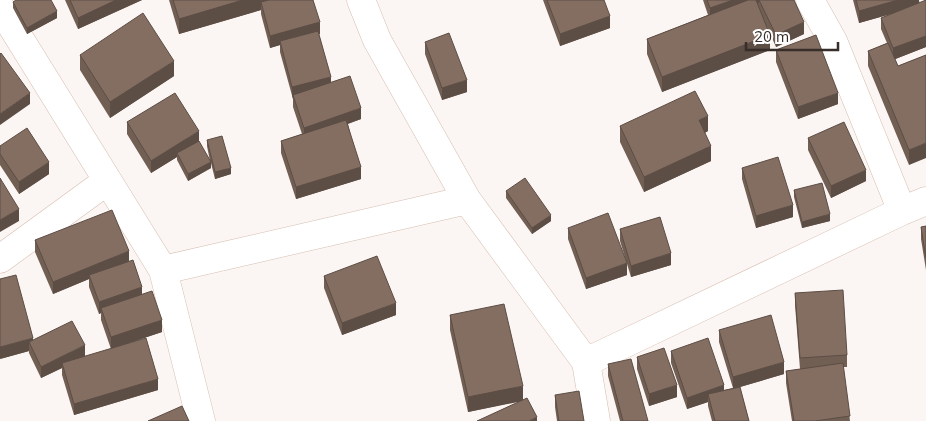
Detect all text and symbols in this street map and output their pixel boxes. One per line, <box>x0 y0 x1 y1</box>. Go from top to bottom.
scale bar <box>746 20 838 52</box>
text: 20 m <box>754 27 789 46</box>

